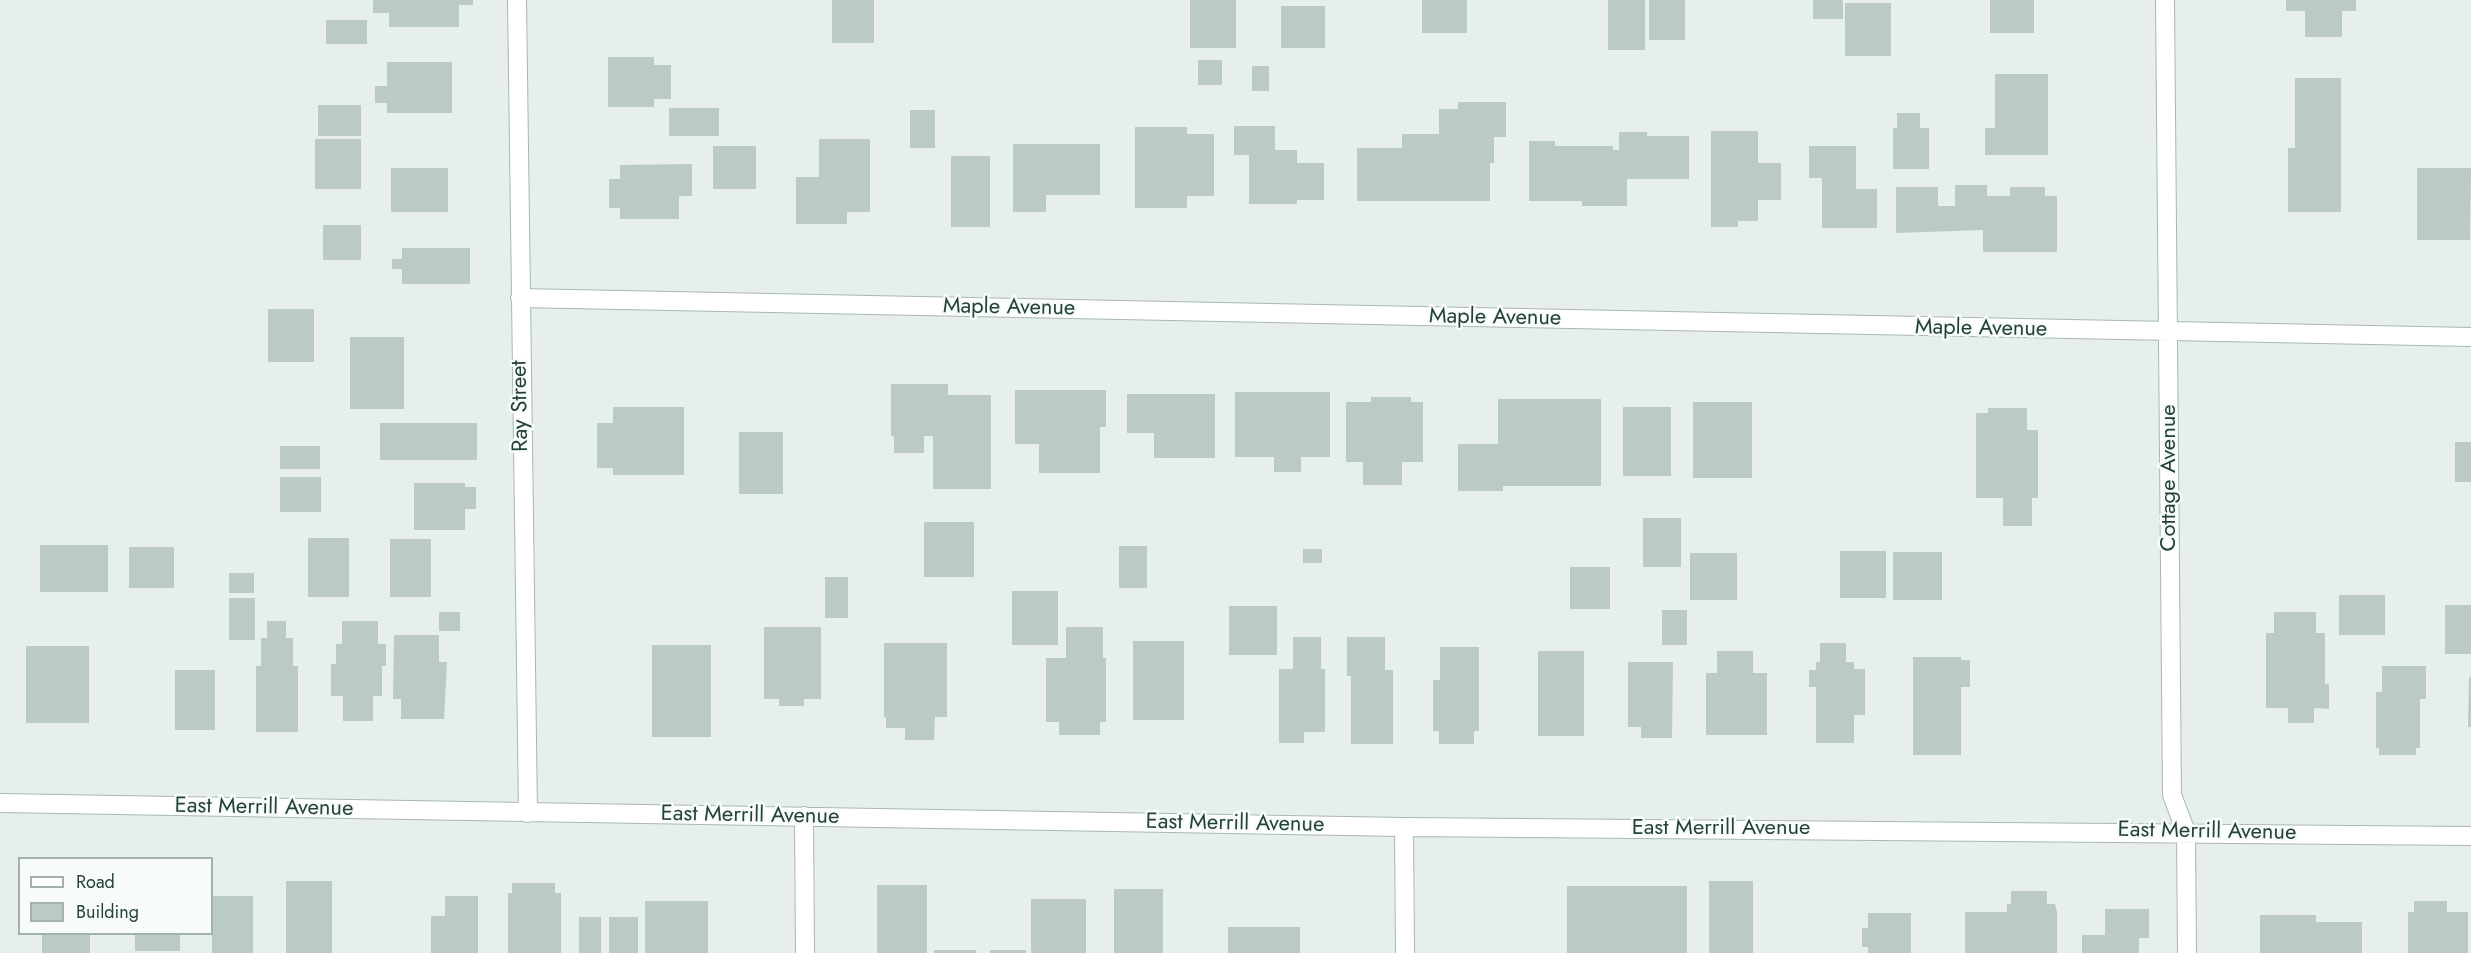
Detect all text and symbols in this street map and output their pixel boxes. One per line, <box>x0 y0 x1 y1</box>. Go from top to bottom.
street label: Maple Avenue <box>943 294 1075 322</box>
street label: Maple Avenue <box>1429 304 1561 332</box>
street label: Maple Avenue <box>1915 315 2047 343</box>
street label: Ray Street <box>507 360 535 452</box>
street label: Cottage Avenue <box>2157 404 2183 552</box>
street label: East Merrill Avenue <box>174 793 354 823</box>
street label: East Merrill Avenue <box>660 801 840 831</box>
street label: East Merrill Avenue <box>1145 809 1325 839</box>
street label: East Merrill Avenue <box>1632 816 1810 842</box>
street label: East Merrill Avenue <box>2117 817 2297 847</box>
legend <box>18 857 213 935</box>
text: Road <box>76 869 115 895</box>
text: Building <box>76 899 139 925</box>

